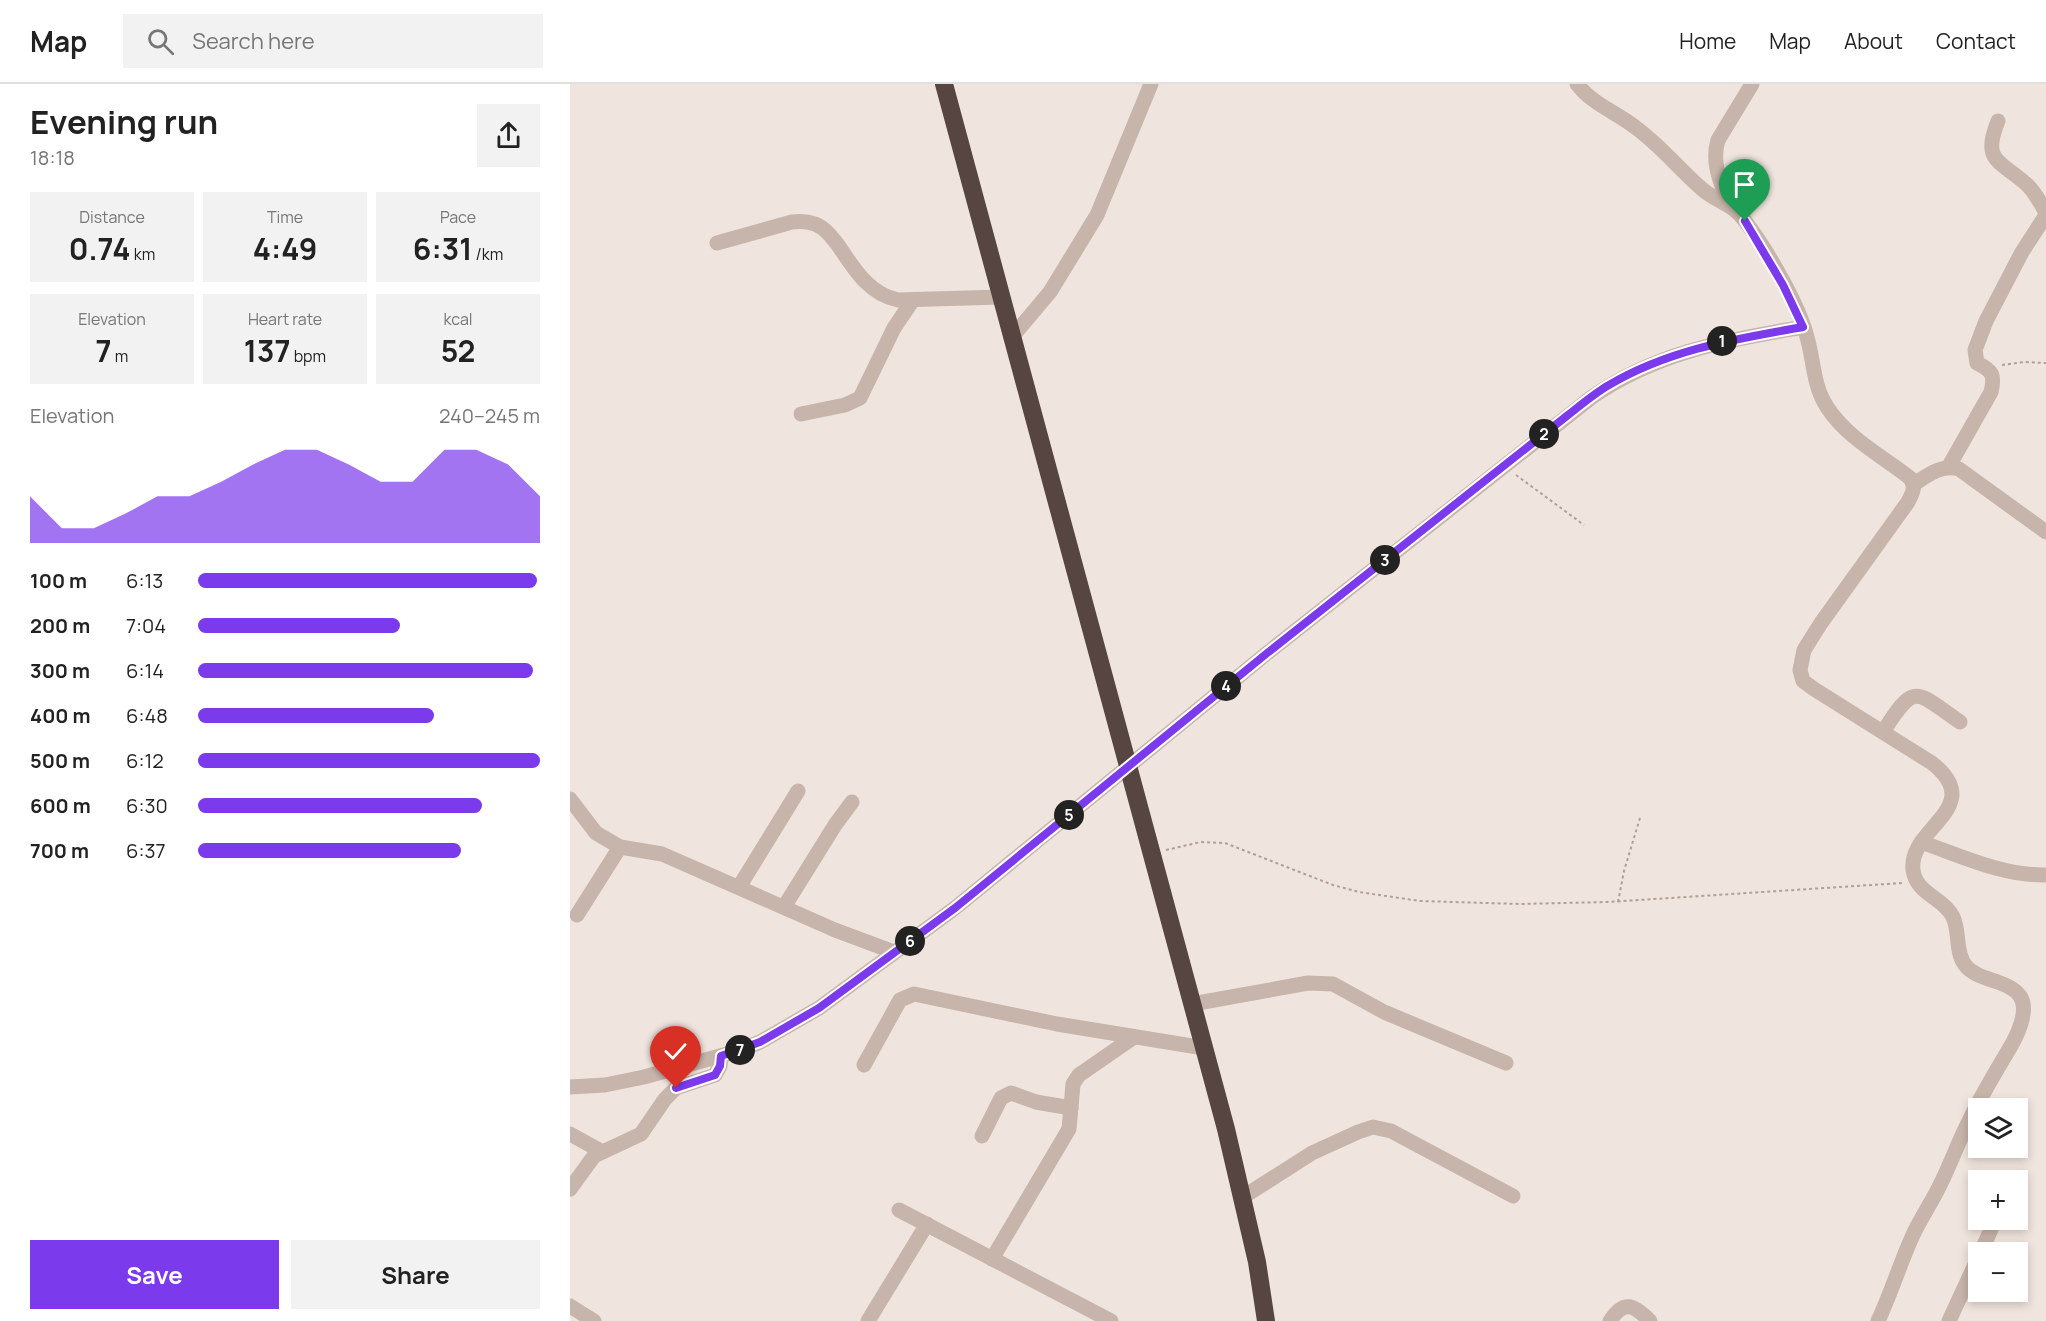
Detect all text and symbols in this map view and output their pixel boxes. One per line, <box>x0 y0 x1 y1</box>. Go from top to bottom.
search box <box>123 14 543 68</box>
text: Map <box>30 22 87 60</box>
icon: search <box>144 25 177 58</box>
text: Search here <box>192 26 315 56</box>
text: Home <box>1679 27 1736 55</box>
text: Map <box>1769 27 1811 55</box>
text: About <box>1844 27 1903 55</box>
text: Contact <box>1936 27 2016 55</box>
text: Evening run <box>30 99 218 144</box>
button: share <box>477 104 540 167</box>
text: 18:18 <box>30 144 75 171</box>
pin <box>1719 159 1770 221</box>
icon: arrive <box>1728 168 1761 201</box>
text: Distance <box>79 206 145 228</box>
text: Time <box>267 206 303 228</box>
text: Pace <box>440 206 476 228</box>
text: 0.74 <box>69 228 131 269</box>
text: 4:49 <box>253 228 317 269</box>
text: 6:31 <box>413 228 472 269</box>
text: km <box>131 243 155 265</box>
text: /km <box>472 243 503 265</box>
text: Elevation <box>78 308 146 330</box>
text: Heart rate <box>248 308 322 330</box>
text: kcal <box>443 308 473 330</box>
pin: 1 <box>1707 326 1737 356</box>
text: 7 <box>96 330 112 371</box>
text: 137 <box>244 330 290 371</box>
text: 52 <box>441 330 475 371</box>
text: 1 <box>1718 330 1726 352</box>
text: m <box>112 345 128 367</box>
text: bpm <box>290 345 326 367</box>
text: Elevation <box>30 402 114 429</box>
text: 240–245 m <box>439 402 540 429</box>
pin: 2 <box>1529 419 1559 449</box>
text: 2 <box>1539 423 1549 445</box>
pin: 3 <box>1370 545 1400 575</box>
text: 3 <box>1380 549 1390 571</box>
text: 100 m <box>30 567 87 594</box>
text: 6:13 <box>126 567 163 594</box>
text: 200 m <box>30 612 90 639</box>
text: 7:04 <box>126 612 166 639</box>
text: 300 m <box>30 657 90 684</box>
text: 6:14 <box>126 657 164 684</box>
pin: 4 <box>1211 671 1241 701</box>
text: 4 <box>1221 675 1231 697</box>
text: 400 m <box>30 702 90 729</box>
text: 6:48 <box>126 702 168 729</box>
text: 500 m <box>30 747 90 774</box>
text: 6:12 <box>126 747 164 774</box>
text: 600 m <box>30 792 91 819</box>
text: 6:30 <box>126 792 168 819</box>
pin: 5 <box>1054 800 1084 830</box>
text: 5 <box>1064 804 1074 826</box>
text: 700 m <box>30 837 89 864</box>
text: 6:37 <box>126 837 166 864</box>
pin: 6 <box>895 926 925 956</box>
text: 6 <box>905 930 915 952</box>
pin <box>650 1026 701 1088</box>
icon: check <box>659 1035 692 1068</box>
pin: 7 <box>725 1035 755 1065</box>
text: 7 <box>736 1039 744 1061</box>
map controls <box>1968 1098 2028 1302</box>
button: layers <box>1968 1098 2028 1158</box>
button: + <box>1968 1170 2028 1230</box>
button: Save <box>30 1240 279 1309</box>
button: Share <box>291 1240 540 1309</box>
button: − <box>1968 1242 2028 1302</box>

